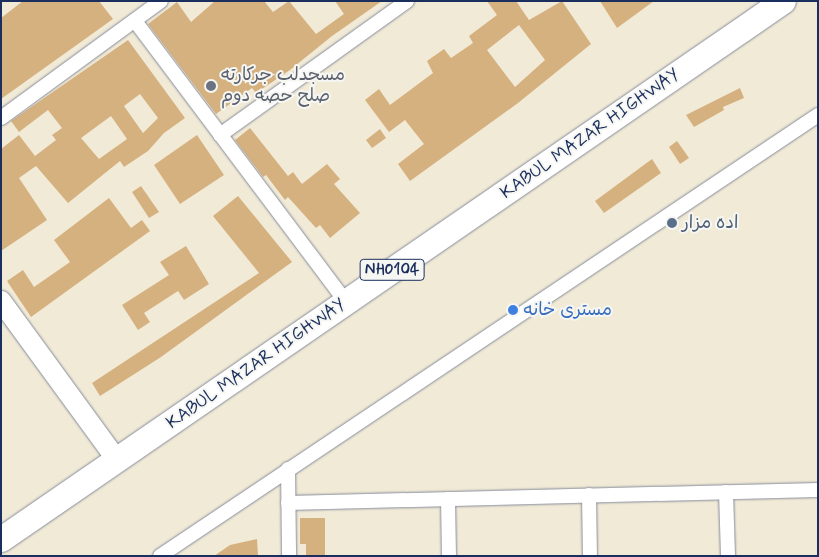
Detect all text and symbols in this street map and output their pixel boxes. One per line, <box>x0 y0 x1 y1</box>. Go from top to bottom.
street label: KABUL MAZAR HIGHWAY <box>497 64 683 204</box>
place label: مسجدلب جرکارته صلح حصه دوم <box>221 65 345 108</box>
marker: مسجدلب جرکارته صلح حصه دوم <box>205 80 217 92</box>
place label: اده مزار <box>682 212 738 234</box>
marker: اده مزار <box>666 217 678 229</box>
road number: NH0104 <box>360 256 424 284</box>
street label: KABUL MAZAR HIGHWAY <box>163 294 349 434</box>
place label: مستری خانه <box>523 299 612 321</box>
marker: مستری خانه <box>507 304 519 316</box>

